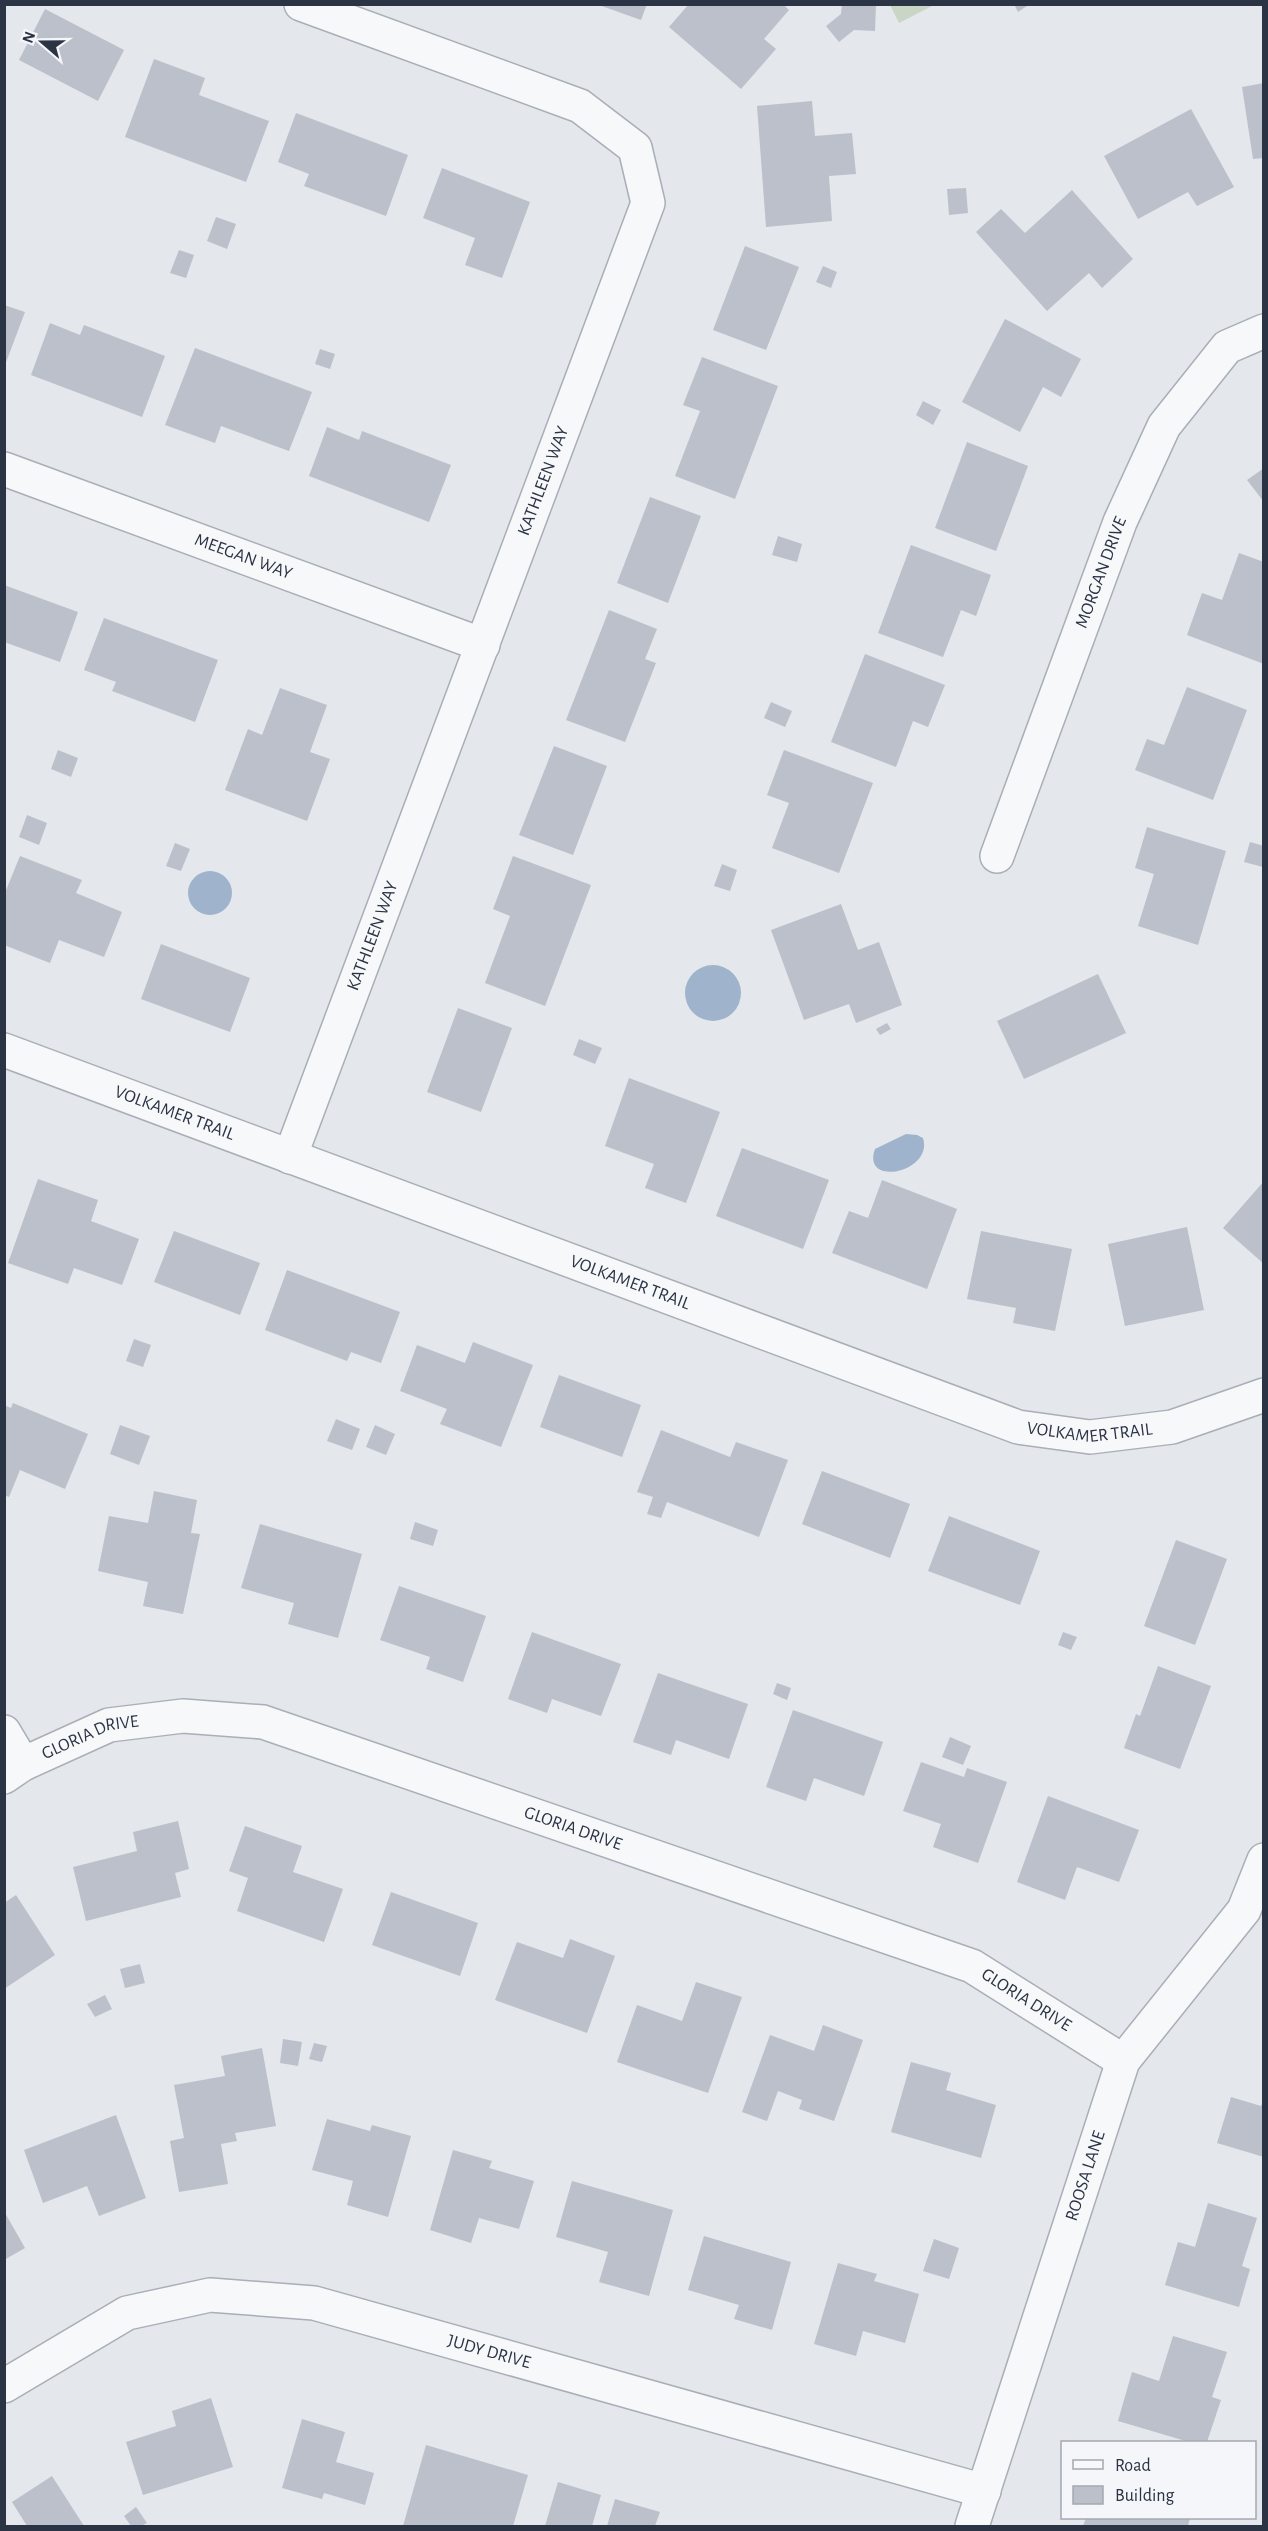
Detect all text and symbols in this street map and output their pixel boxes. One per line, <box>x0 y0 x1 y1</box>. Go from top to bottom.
north arrow <box>12 12 72 72</box>
text: N <box>19 29 38 45</box>
street label: KATHLEEN WAY <box>515 423 573 538</box>
street label: MORGAN DRIVE <box>1073 514 1130 631</box>
street label: MEEGAN WAY <box>192 531 295 583</box>
street label: KATHLEEN WAY <box>344 878 402 993</box>
street label: VOLKAMER TRAIL <box>112 1083 237 1144</box>
street label: VOLKAMER TRAIL <box>568 1252 693 1313</box>
street label: VOLKAMER TRAIL <box>1026 1419 1154 1446</box>
street label: GLORIA DRIVE <box>39 1712 140 1763</box>
street label: GLORIA DRIVE <box>522 1804 625 1854</box>
street label: GLORIA DRIVE <box>978 1965 1075 2035</box>
street label: ROOSA LANE <box>1063 2128 1109 2223</box>
street label: JUDY DRIVE <box>445 2332 533 2372</box>
legend <box>1061 2441 1256 2519</box>
text: Road <box>1115 2457 1151 2475</box>
text: Building <box>1115 2487 1175 2505</box>

